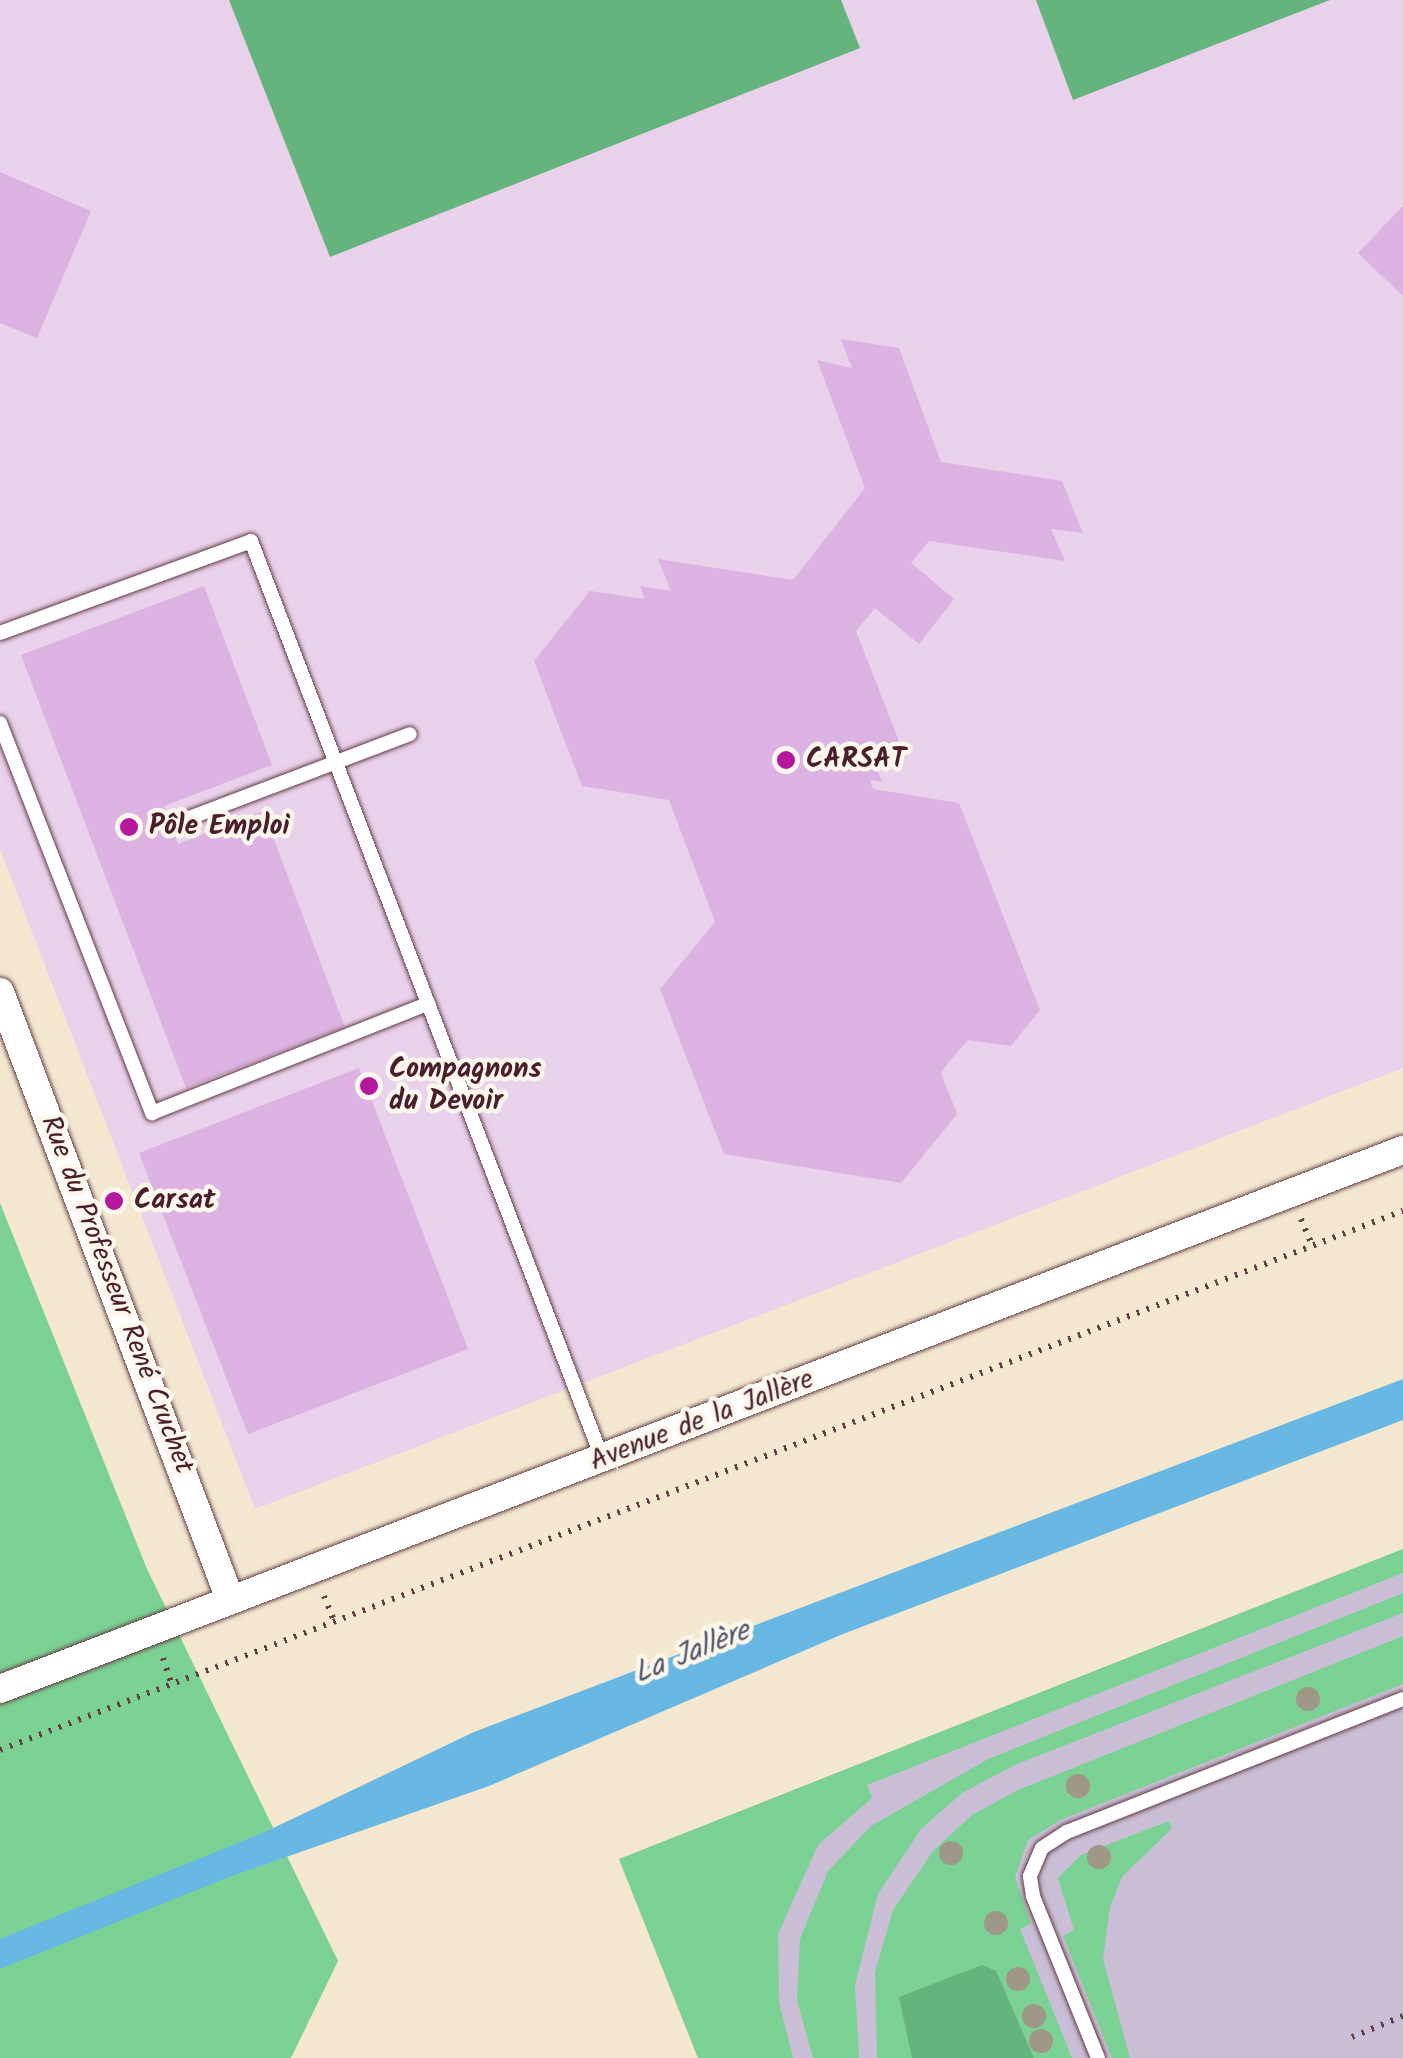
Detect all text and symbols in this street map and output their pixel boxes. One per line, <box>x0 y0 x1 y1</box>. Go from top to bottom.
place label: CARSAT <box>806 743 906 777</box>
marker: CARSAT <box>775 749 797 771</box>
place label: Pôle Emploi <box>149 810 290 844</box>
marker: Pôle Emploi <box>118 816 140 838</box>
place label: Compagnons du Devoir <box>389 1053 542 1119</box>
marker: Compagnons du Devoir <box>358 1075 380 1097</box>
street label: Rue du Professeur René Cruchet <box>32 1111 200 1479</box>
place label: Carsat <box>134 1184 216 1218</box>
marker: Carsat <box>103 1190 125 1212</box>
street label: Avenue de la Jallère <box>585 1363 819 1479</box>
water label: La Jallère <box>629 1613 755 1693</box>

